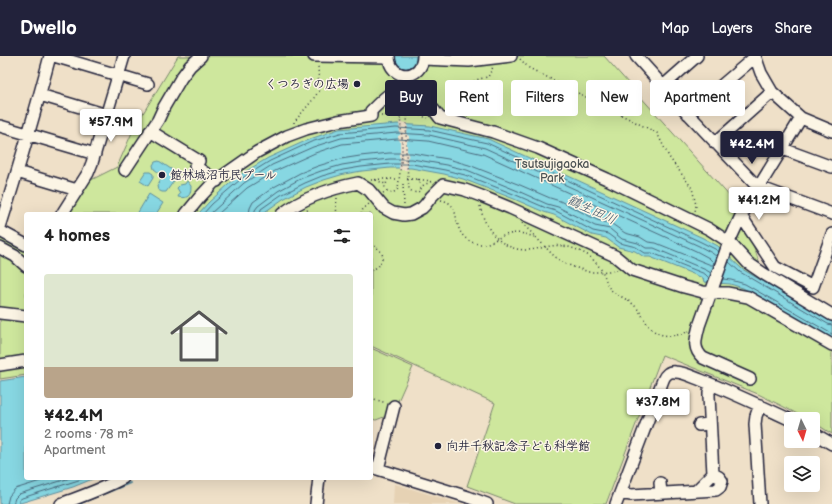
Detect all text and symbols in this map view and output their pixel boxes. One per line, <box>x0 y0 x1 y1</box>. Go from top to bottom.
text: Dwello <box>20 17 77 40</box>
text: Map <box>661 20 689 37</box>
text: Layers <box>711 20 753 37</box>
text: Share <box>775 20 812 37</box>
place label: くつろぎの広場 <box>265 77 349 92</box>
marker: くつろぎの広場 <box>352 79 362 89</box>
chip: Buy <box>385 80 437 116</box>
chip: Rent <box>445 80 503 116</box>
chip: Filters <box>511 80 578 116</box>
chip: New <box>586 80 642 116</box>
chip: Apartment <box>650 80 745 116</box>
pin: ¥57.9M <box>78 109 144 143</box>
text: ¥57.9M <box>89 114 133 130</box>
pin: ¥42.4M <box>719 131 785 165</box>
text: ¥42.4M <box>729 136 775 152</box>
park label: Tsutsujigaoka Park <box>515 157 590 186</box>
place label: 館林城沼市民プール <box>170 168 277 183</box>
marker: 館林城沼市民プール <box>157 170 167 180</box>
pin: ¥41.2M <box>726 187 792 221</box>
water label: 鶴生田川 <box>565 192 619 228</box>
text: ¥41.2M <box>738 192 780 208</box>
icon: filters <box>331 225 353 247</box>
text: 4 homes <box>44 226 110 246</box>
icon: home <box>163 300 235 372</box>
pin: ¥37.8M <box>625 389 691 423</box>
text: ¥37.8M <box>636 394 680 410</box>
text: ¥42.4M <box>44 406 103 426</box>
north arrow <box>784 412 820 448</box>
map controls <box>784 412 820 492</box>
text: 2 rooms · 78 m² <box>44 426 134 442</box>
place label: 向井千秋記念子ども科学館 <box>446 439 590 454</box>
marker: 向井千秋記念子ども科学館 <box>433 441 443 451</box>
text: Apartment <box>44 442 105 458</box>
button: layers <box>784 456 820 492</box>

